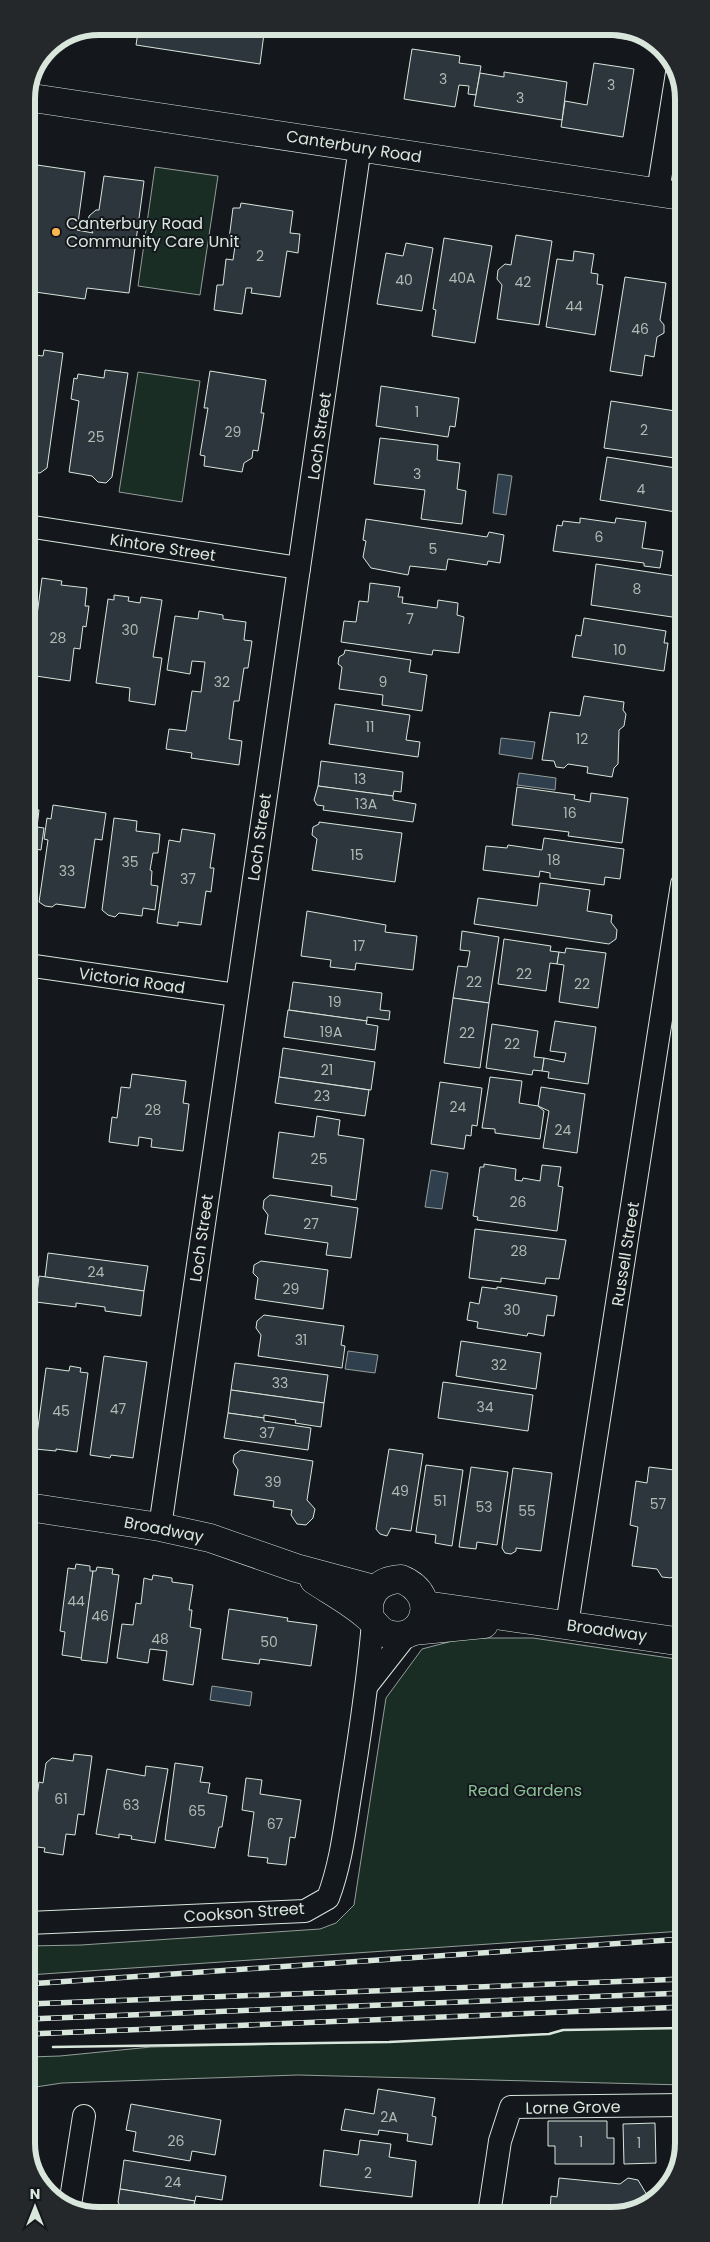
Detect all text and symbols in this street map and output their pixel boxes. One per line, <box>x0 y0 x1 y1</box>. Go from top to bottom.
house number: 3 <box>439 69 447 89</box>
house number: 3 <box>607 75 615 95</box>
house number: 3 <box>516 88 524 108</box>
street label: Canterbury Road <box>284 124 423 169</box>
place label: Canterbury Road Community Care Unit <box>66 212 239 253</box>
marker: Canterbury Road Community Care Unit <box>50 226 62 238</box>
house number: 2 <box>256 246 264 266</box>
house number: 40A <box>448 268 476 288</box>
house number: 40 <box>395 270 413 290</box>
house number: 42 <box>515 272 531 292</box>
house number: 44 <box>565 296 583 316</box>
house number: 46 <box>631 319 649 339</box>
street label: Loch Street <box>302 391 337 481</box>
house number: 1 <box>415 402 419 422</box>
house number: 2 <box>640 420 648 440</box>
house number: 29 <box>225 422 241 442</box>
house number: 25 <box>88 427 104 447</box>
house number: 3 <box>413 464 421 484</box>
house number: 4 <box>637 479 646 499</box>
house number: 6 <box>595 527 604 547</box>
street label: Kintore Street <box>108 528 218 567</box>
house number: 5 <box>429 539 437 559</box>
house number: 8 <box>633 579 642 599</box>
house number: 7 <box>406 609 414 629</box>
house number: 30 <box>121 620 139 640</box>
house number: 28 <box>50 628 67 648</box>
house number: 10 <box>613 640 627 660</box>
house number: 32 <box>214 672 230 692</box>
house number: 9 <box>379 672 387 692</box>
house number: 11 <box>366 717 374 737</box>
house number: 12 <box>576 729 588 749</box>
house number: 13 <box>354 769 366 789</box>
street label: Loch Street <box>242 792 277 882</box>
house number: 13A <box>355 794 377 814</box>
house number: 16 <box>563 803 577 823</box>
house number: 15 <box>350 845 364 865</box>
house number: 18 <box>547 850 561 870</box>
house number: 35 <box>121 852 139 872</box>
house number: 33 <box>59 861 75 881</box>
house number: 37 <box>180 869 196 889</box>
house number: 17 <box>353 936 365 956</box>
street label: Victoria Road <box>77 962 187 999</box>
house number: 22 <box>516 964 532 984</box>
house number: 22 <box>466 972 482 992</box>
house number: 22 <box>574 974 590 994</box>
house number: 19 <box>328 992 342 1012</box>
house number: 19A <box>320 1022 342 1042</box>
house number: 22 <box>459 1023 475 1043</box>
house number: 22 <box>504 1034 520 1054</box>
house number: 21 <box>321 1060 333 1080</box>
house number: 23 <box>314 1086 330 1106</box>
house number: 24 <box>450 1097 467 1117</box>
house number: 28 <box>145 1100 162 1120</box>
house number: 24 <box>555 1120 572 1140</box>
house number: 25 <box>311 1149 327 1169</box>
house number: 26 <box>510 1192 527 1212</box>
street label: Loch Street <box>184 1193 219 1283</box>
street label: Russell Street <box>606 1200 645 1308</box>
house number: 27 <box>303 1214 319 1234</box>
house number: 28 <box>511 1241 528 1261</box>
house number: 24 <box>88 1262 105 1282</box>
house number: 29 <box>283 1279 299 1299</box>
house number: 30 <box>503 1300 521 1320</box>
house number: 31 <box>295 1330 307 1350</box>
house number: 32 <box>491 1355 507 1375</box>
house number: 33 <box>272 1373 288 1393</box>
house number: 34 <box>476 1397 494 1417</box>
house number: 47 <box>110 1399 127 1419</box>
house number: 45 <box>52 1401 70 1421</box>
house number: 37 <box>259 1423 275 1443</box>
house number: 39 <box>264 1472 282 1492</box>
house number: 49 <box>391 1481 409 1501</box>
house number: 51 <box>433 1491 447 1511</box>
house number: 57 <box>650 1494 667 1514</box>
house number: 53 <box>475 1497 493 1517</box>
house number: 55 <box>518 1501 536 1521</box>
street label: Broadway <box>122 1511 206 1548</box>
house number: 44 <box>67 1591 85 1611</box>
house number: 46 <box>91 1606 109 1626</box>
street label: Broadway <box>565 1613 648 1647</box>
house number: 48 <box>151 1629 169 1649</box>
house number: 50 <box>260 1632 278 1652</box>
park label: Read Gardens <box>468 1779 582 1802</box>
house number: 61 <box>54 1789 68 1809</box>
house number: 63 <box>122 1795 140 1815</box>
house number: 65 <box>188 1801 206 1821</box>
house number: 67 <box>267 1814 284 1834</box>
street label: Cookson Street <box>183 1897 305 1928</box>
street label: Lorne Grove <box>525 2095 621 2120</box>
house number: 2A <box>380 2107 398 2127</box>
house number: 26 <box>168 2131 185 2151</box>
house number: 1 <box>579 2132 583 2152</box>
house number: 1 <box>637 2133 641 2153</box>
house number: 2 <box>364 2163 372 2183</box>
house number: 24 <box>165 2172 182 2192</box>
north arrow <box>10 2182 60 2232</box>
text: N <box>30 2184 40 2204</box>

